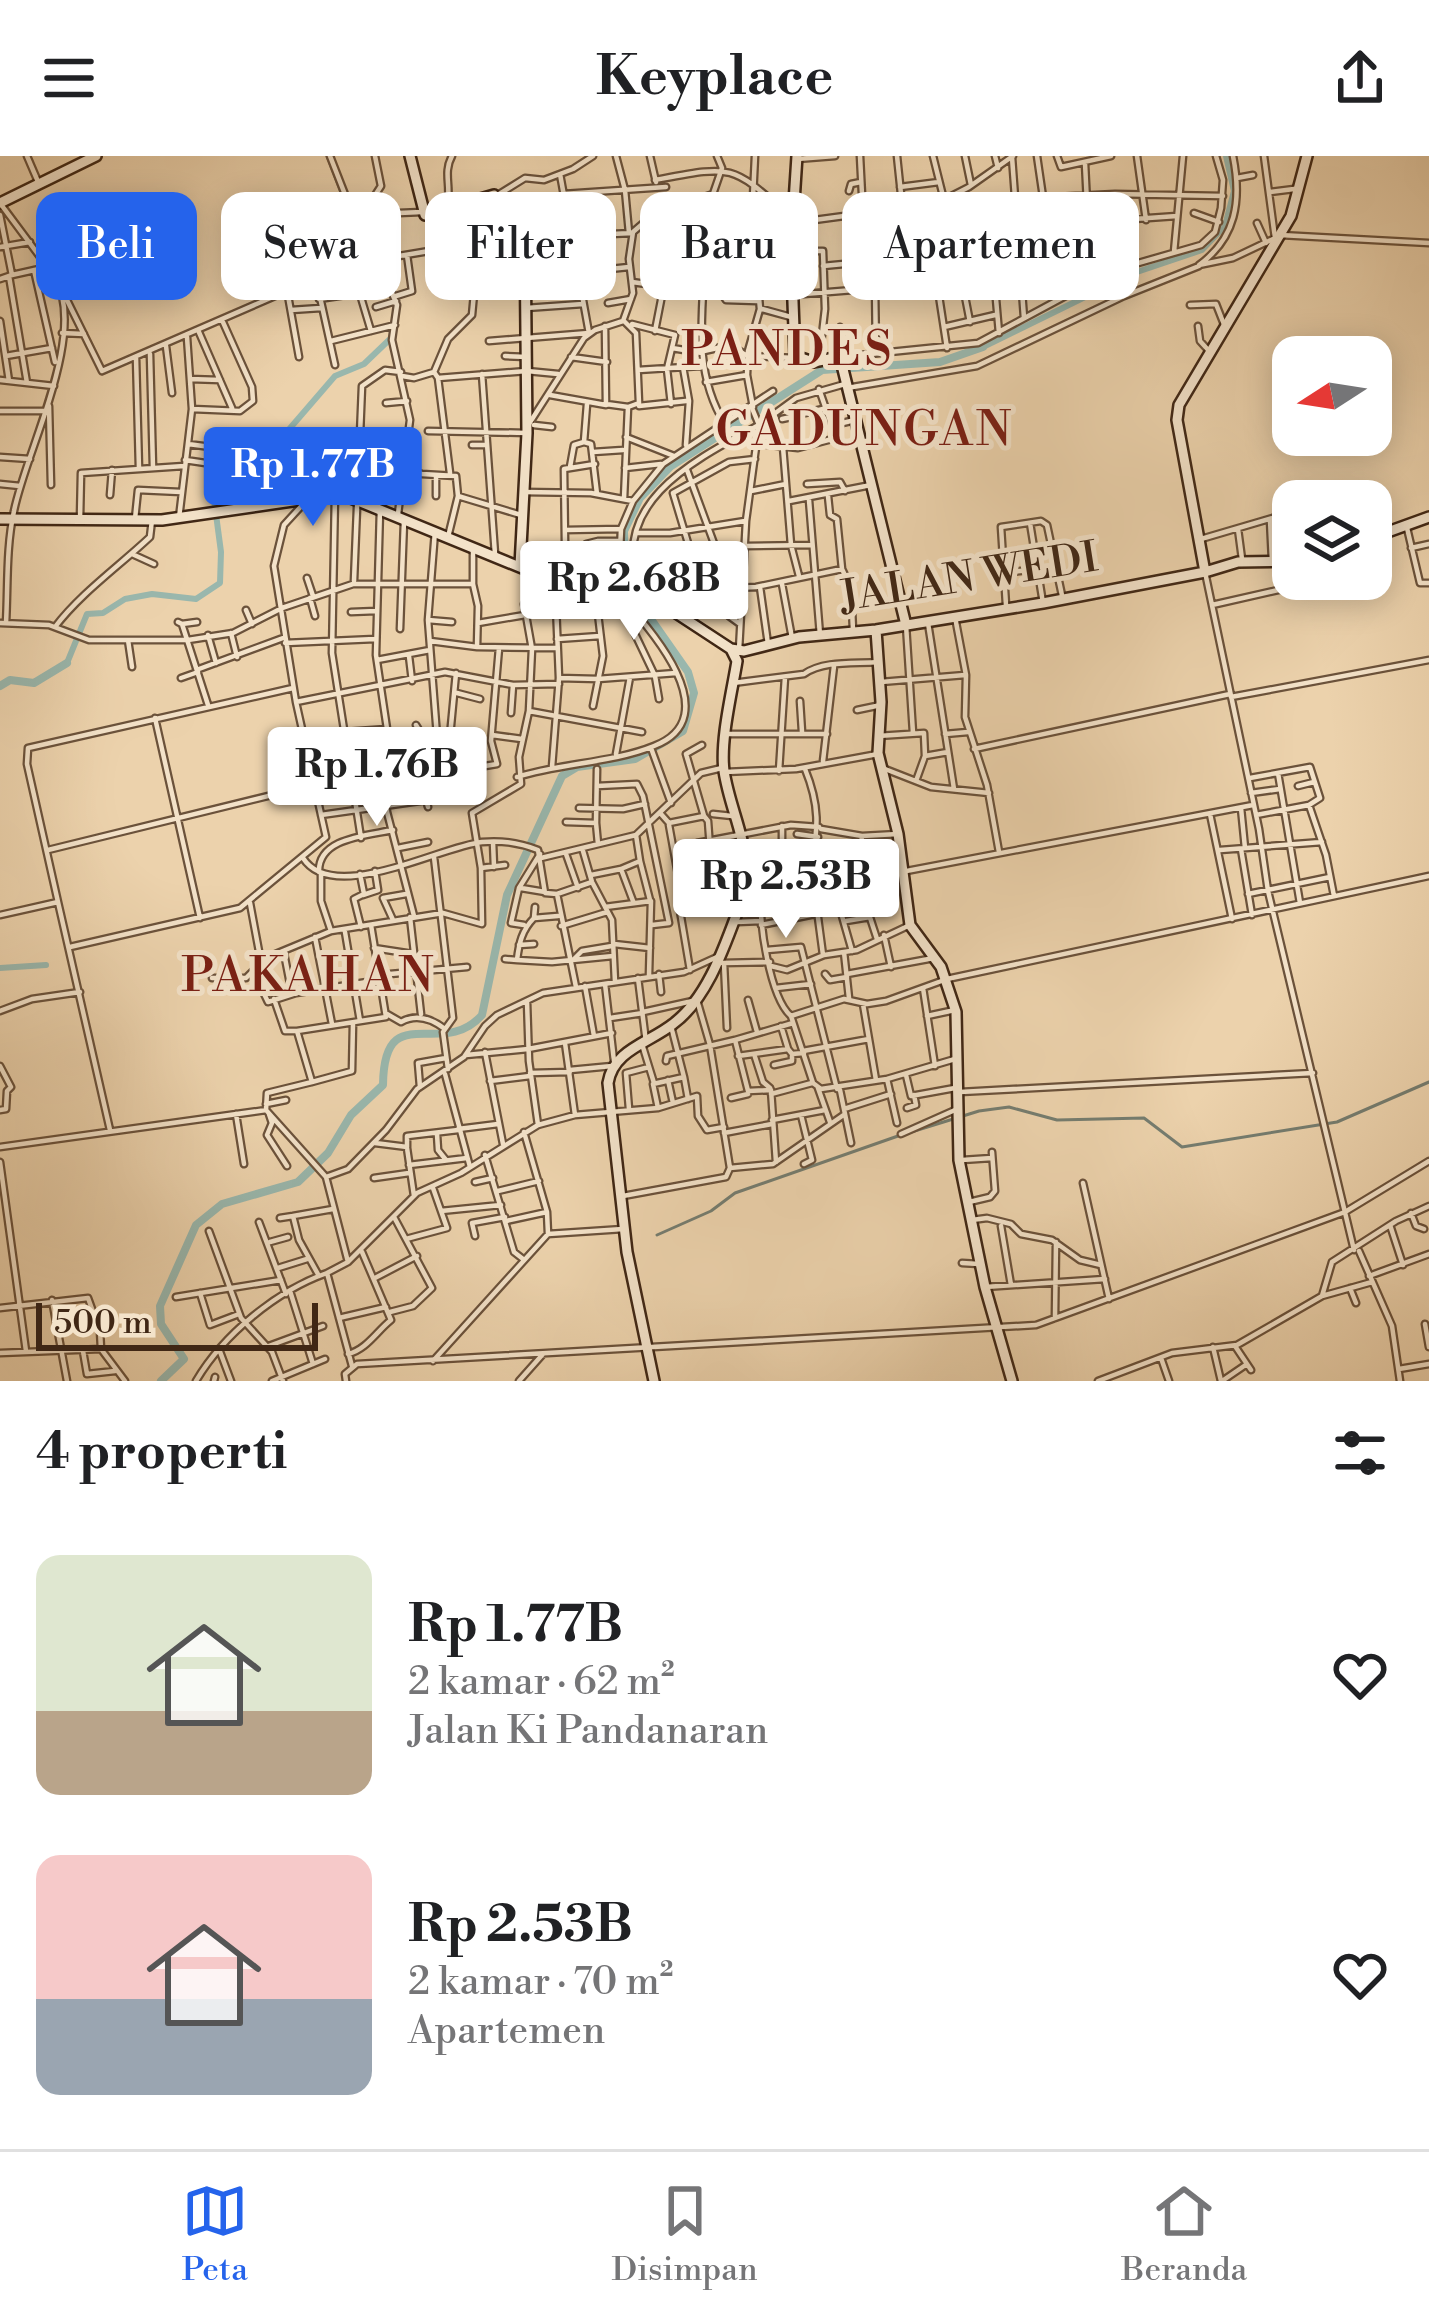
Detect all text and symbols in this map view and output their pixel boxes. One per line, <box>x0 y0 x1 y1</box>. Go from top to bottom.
text: Keyplace <box>596 44 833 112</box>
icon: menu <box>36 45 102 111</box>
icon: share <box>1327 45 1393 111</box>
chip: Beli <box>36 192 197 300</box>
chip: Sewa <box>221 192 401 300</box>
chip: Filter <box>425 192 616 300</box>
chip: Baru <box>640 192 818 300</box>
chip: Apartemen <box>842 192 1139 300</box>
district label: PANDES <box>681 321 895 381</box>
north arrow <box>1272 336 1392 456</box>
map controls <box>1272 336 1392 600</box>
district label: GADUNGAN <box>716 401 1014 461</box>
pin: Rp 1.77B <box>189 427 437 529</box>
text: Rp 1.77B <box>231 441 395 490</box>
button: layers <box>1272 480 1392 600</box>
street label: JALAN WEDI <box>834 531 1102 625</box>
pin: Rp 2.68B <box>510 541 758 643</box>
text: Rp 2.68B <box>547 555 721 604</box>
pin: Rp 1.76B <box>253 727 501 829</box>
text: Rp 1.76B <box>295 741 459 790</box>
pin: Rp 2.53B <box>662 839 910 941</box>
text: Rp 2.53B <box>700 853 872 902</box>
district label: PAKAHAN <box>181 947 437 1007</box>
scale bar <box>36 1297 318 1350</box>
text: 500 m <box>54 1303 152 1344</box>
icon: filters <box>1327 1420 1393 1486</box>
text: 4 properti <box>36 1421 287 1485</box>
text: Rp 1.77B <box>408 1594 623 1658</box>
icon: home <box>132 1603 276 1747</box>
icon: heart <box>1327 1642 1393 1708</box>
text: 2 kamar · 62 m² <box>408 1658 675 1707</box>
text: Jalan Ki Pandanaran <box>408 1707 768 1756</box>
text: Rp 2.53B <box>408 1894 633 1958</box>
icon: home <box>132 1903 276 2047</box>
icon: heart <box>1327 1942 1393 2008</box>
text: 2 kamar · 70 m² <box>408 1958 673 2007</box>
text: Apartemen <box>408 2007 605 2056</box>
tab: Peta <box>182 2178 248 2291</box>
tab: Disimpan <box>612 2178 758 2291</box>
tab: Beranda <box>1121 2178 1247 2291</box>

